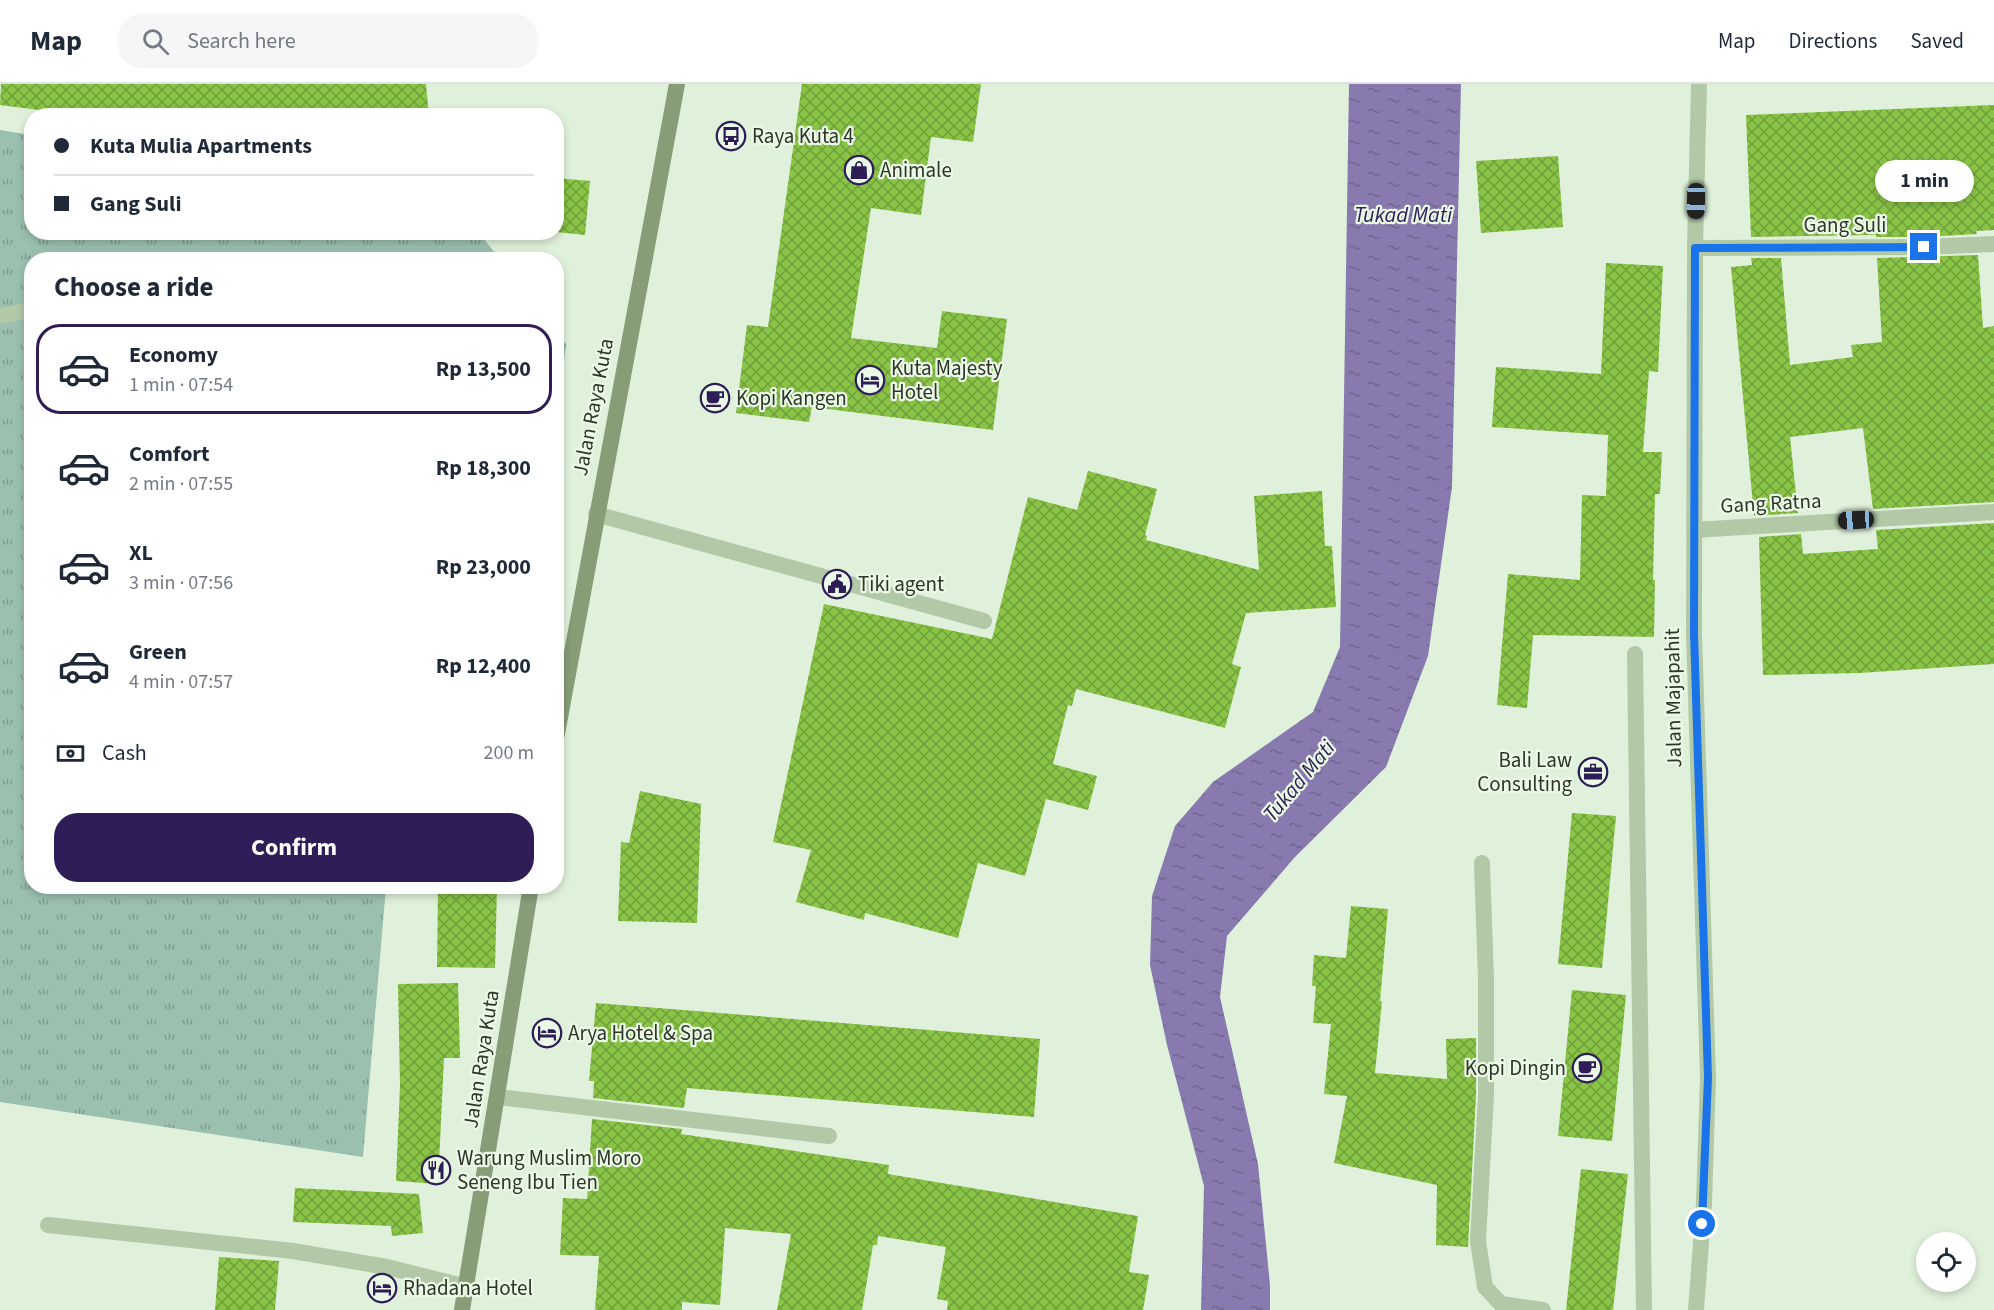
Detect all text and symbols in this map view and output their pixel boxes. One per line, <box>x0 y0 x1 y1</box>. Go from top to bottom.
search box <box>118 14 538 68</box>
text: Map <box>30 21 82 61</box>
icon: search <box>139 25 172 58</box>
text: Search here <box>187 25 296 57</box>
text: Map <box>1718 26 1756 56</box>
text: Directions <box>1789 26 1877 56</box>
text: Saved <box>1910 26 1964 56</box>
bus stop icon: Raya Kuta 4 <box>715 120 747 152</box>
place label: Raya Kuta 4 <box>752 121 854 151</box>
text: Kuta Mulia Apartments <box>90 130 312 162</box>
shop icon: Animale <box>843 154 875 186</box>
place label: Animale <box>880 155 952 185</box>
callout: 1 min <box>1874 160 1974 202</box>
text: 1 min <box>1900 167 1949 195</box>
car <box>1687 183 1705 219</box>
text: Gang Suli <box>90 188 181 220</box>
water label: Tukad Mati <box>1354 199 1453 231</box>
street label: Gang Suli <box>1804 210 1886 240</box>
route end <box>1910 233 1937 260</box>
text: Choose a ride <box>54 268 214 307</box>
street label: Jalan Raya Kuta <box>565 336 621 478</box>
text: Economy <box>129 339 218 371</box>
icon: car <box>57 342 111 396</box>
text: Rp 13,500 <box>436 353 531 385</box>
place label: Kuta Majesty Hotel <box>891 353 1003 407</box>
hotel icon: Kuta Majesty Hotel <box>854 364 886 396</box>
text: 1 min · 07:54 <box>129 371 233 399</box>
cafe icon: Kopi Kangen <box>699 382 731 414</box>
place label: Kopi Kangen <box>736 383 847 413</box>
text: Comfort <box>129 438 210 470</box>
icon: car <box>57 441 111 495</box>
text: Rp 18,300 <box>436 452 531 484</box>
text: 2 min · 07:55 <box>129 470 233 498</box>
street label: Gang Ratna <box>1720 485 1822 521</box>
car <box>1838 510 1874 530</box>
text: XL <box>129 537 153 569</box>
icon: car <box>57 540 111 594</box>
text: Rp 23,000 <box>436 551 531 583</box>
public building icon: Tiki agent <box>821 568 853 600</box>
text: 3 min · 07:56 <box>129 569 233 597</box>
place label: Tiki agent <box>858 569 944 599</box>
street label: Jalan Majapahit <box>1657 628 1689 768</box>
text: Green <box>129 636 187 668</box>
icon: car <box>57 639 111 693</box>
text: Rp 12,400 <box>436 650 531 682</box>
text: 4 min · 07:57 <box>129 668 233 696</box>
water label: Tukad Mati <box>1255 733 1343 829</box>
icon: cash <box>54 737 87 770</box>
text: Cash <box>102 737 147 769</box>
text: 200 m <box>484 739 534 767</box>
place label: Bali Law Consulting <box>1477 745 1572 799</box>
office icon: Bali Law Consulting <box>1577 756 1609 788</box>
button: Confirm <box>54 813 534 882</box>
street label: Jalan Raya Kuta <box>455 988 507 1130</box>
hotel icon: Arya Hotel & Spa <box>531 1017 563 1049</box>
place label: Arya Hotel & Spa <box>568 1018 713 1048</box>
cafe icon: Kopi Dingin <box>1571 1052 1603 1084</box>
place label: Kopi Dingin <box>1465 1053 1566 1083</box>
place label: Warung Muslim Moro Seneng Ibu Tien <box>457 1143 641 1197</box>
restaurant icon: Warung Muslim Moro Seneng Ibu Tien <box>420 1154 452 1186</box>
route start <box>1688 1210 1715 1237</box>
map controls <box>1916 1232 1976 1292</box>
button: locate <box>1916 1232 1976 1292</box>
hotel icon: Rhadana Hotel <box>366 1272 398 1304</box>
place label: Rhadana Hotel <box>403 1273 533 1303</box>

